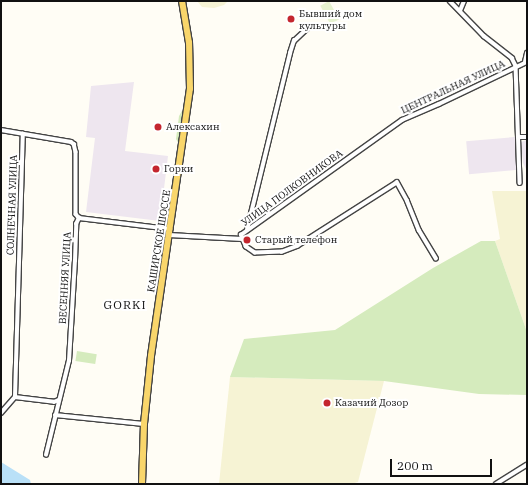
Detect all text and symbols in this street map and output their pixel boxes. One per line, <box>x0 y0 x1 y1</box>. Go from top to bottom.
place label: Бывший дом культуры <box>299 7 362 30</box>
marker: Бывший дом культуры <box>286 14 296 24</box>
street label: ЦЕНТРАЛЬНАЯ УЛИЦА <box>399 58 507 116</box>
place label: Алексахин <box>166 121 220 133</box>
marker: Алексахин <box>153 122 163 132</box>
street label: УЛИЦА ПОЛКОВНИКОВА <box>239 147 345 229</box>
street label: СОЛНЕЧНАЯ УЛИЦА <box>4 155 20 255</box>
place label: Горки <box>164 163 193 175</box>
marker: Горки <box>151 164 161 174</box>
street label: КАШИРСКОЕ ШОССЕ <box>145 189 173 293</box>
street label: ВЕСЕННЯЯ УЛИЦА <box>57 231 73 325</box>
place label: Старый телефон <box>255 234 337 246</box>
marker: Старый телефон <box>242 235 252 245</box>
district label: GORKI <box>103 298 147 312</box>
place label: Казачий Дозор <box>335 397 408 409</box>
marker: Казачий Дозор <box>322 398 332 408</box>
scale bar <box>392 451 494 477</box>
text: 200 m <box>397 458 433 473</box>

